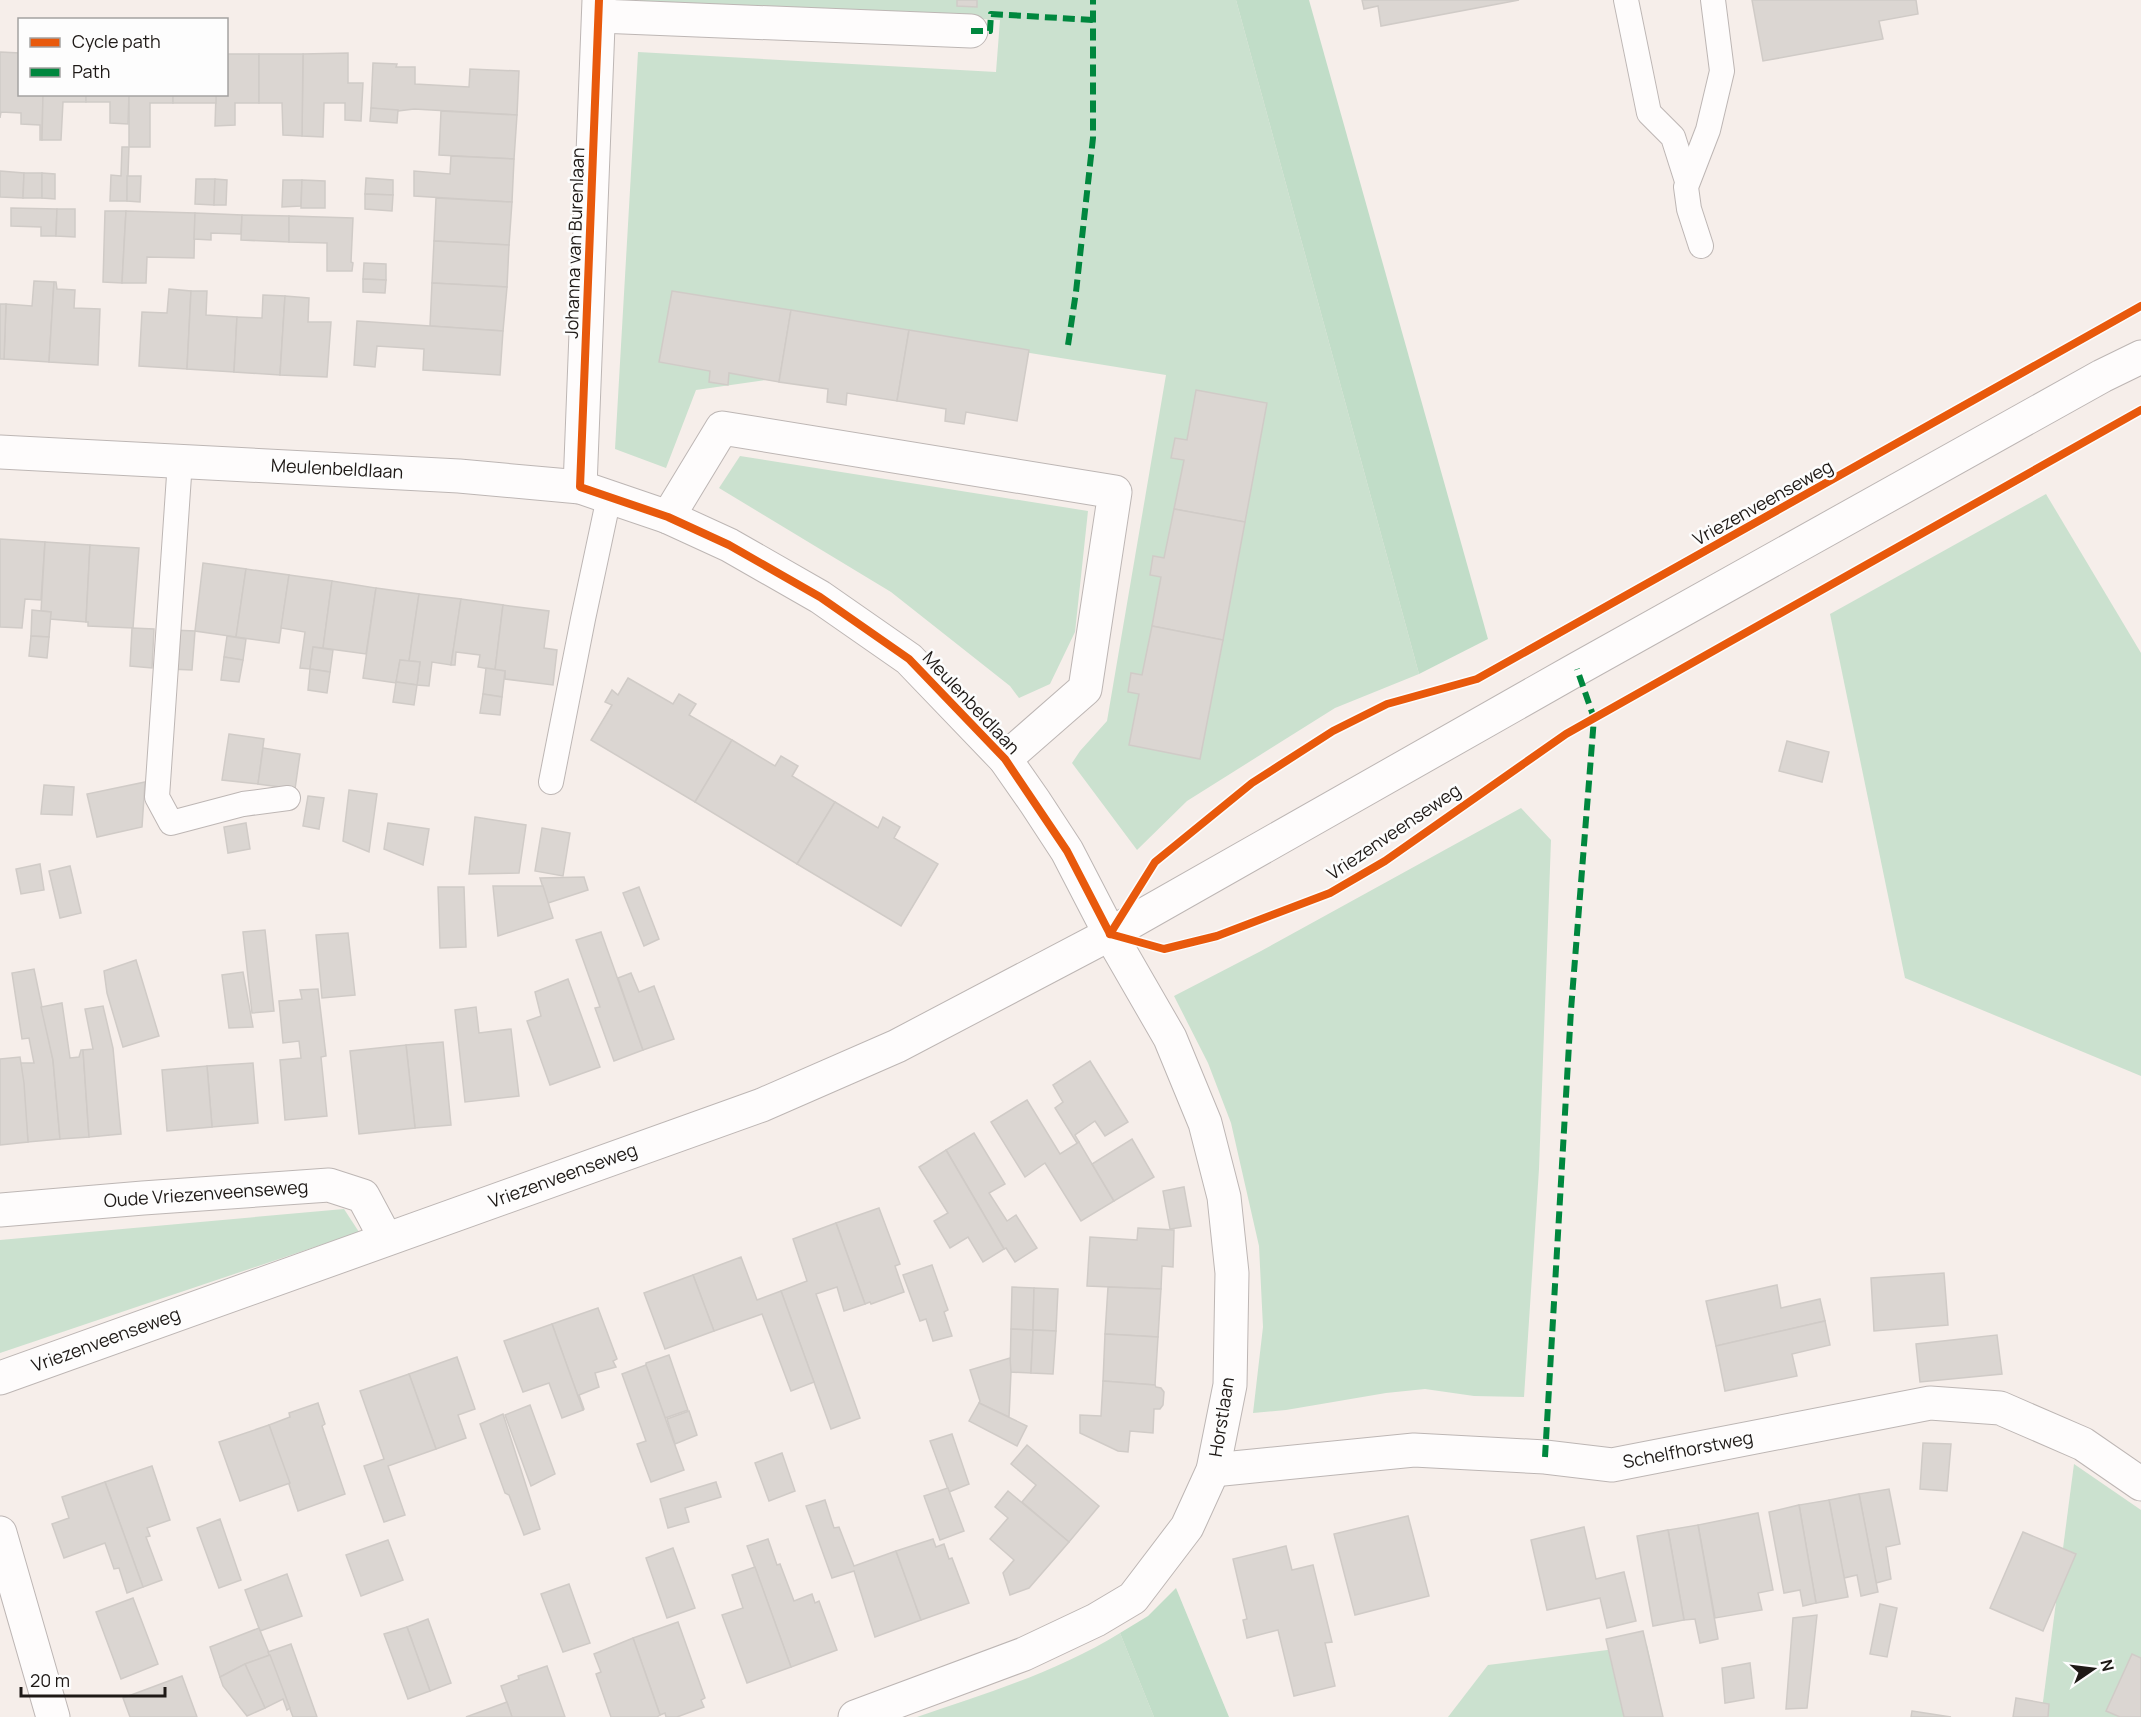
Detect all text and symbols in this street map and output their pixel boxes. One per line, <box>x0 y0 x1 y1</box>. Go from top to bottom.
legend <box>18 18 228 96</box>
text: Cycle path <box>72 29 161 53</box>
text: Path <box>72 59 110 83</box>
street label: Johanna van Burenlaan <box>559 147 589 339</box>
street label: Meulenbeldlaan <box>270 453 404 483</box>
street label: Vriezenveenseweg <box>1688 454 1837 551</box>
street label: Meulenbeldlaan <box>918 646 1026 759</box>
street label: Vriezenveenseweg <box>1322 778 1465 885</box>
street label: Vriezenveenseweg <box>485 1137 640 1213</box>
street label: Oude Vriezenveenseweg <box>103 1174 309 1212</box>
street label: Vriezenveenseweg <box>28 1301 183 1377</box>
street label: Horstlaan <box>1203 1375 1239 1459</box>
street label: Schelfhorstweg <box>1621 1425 1755 1473</box>
north arrow <box>2063 1639 2123 1699</box>
text: N <box>2095 1657 2120 1674</box>
scale bar <box>21 1660 165 1698</box>
text: 20 m <box>30 1668 70 1692</box>

